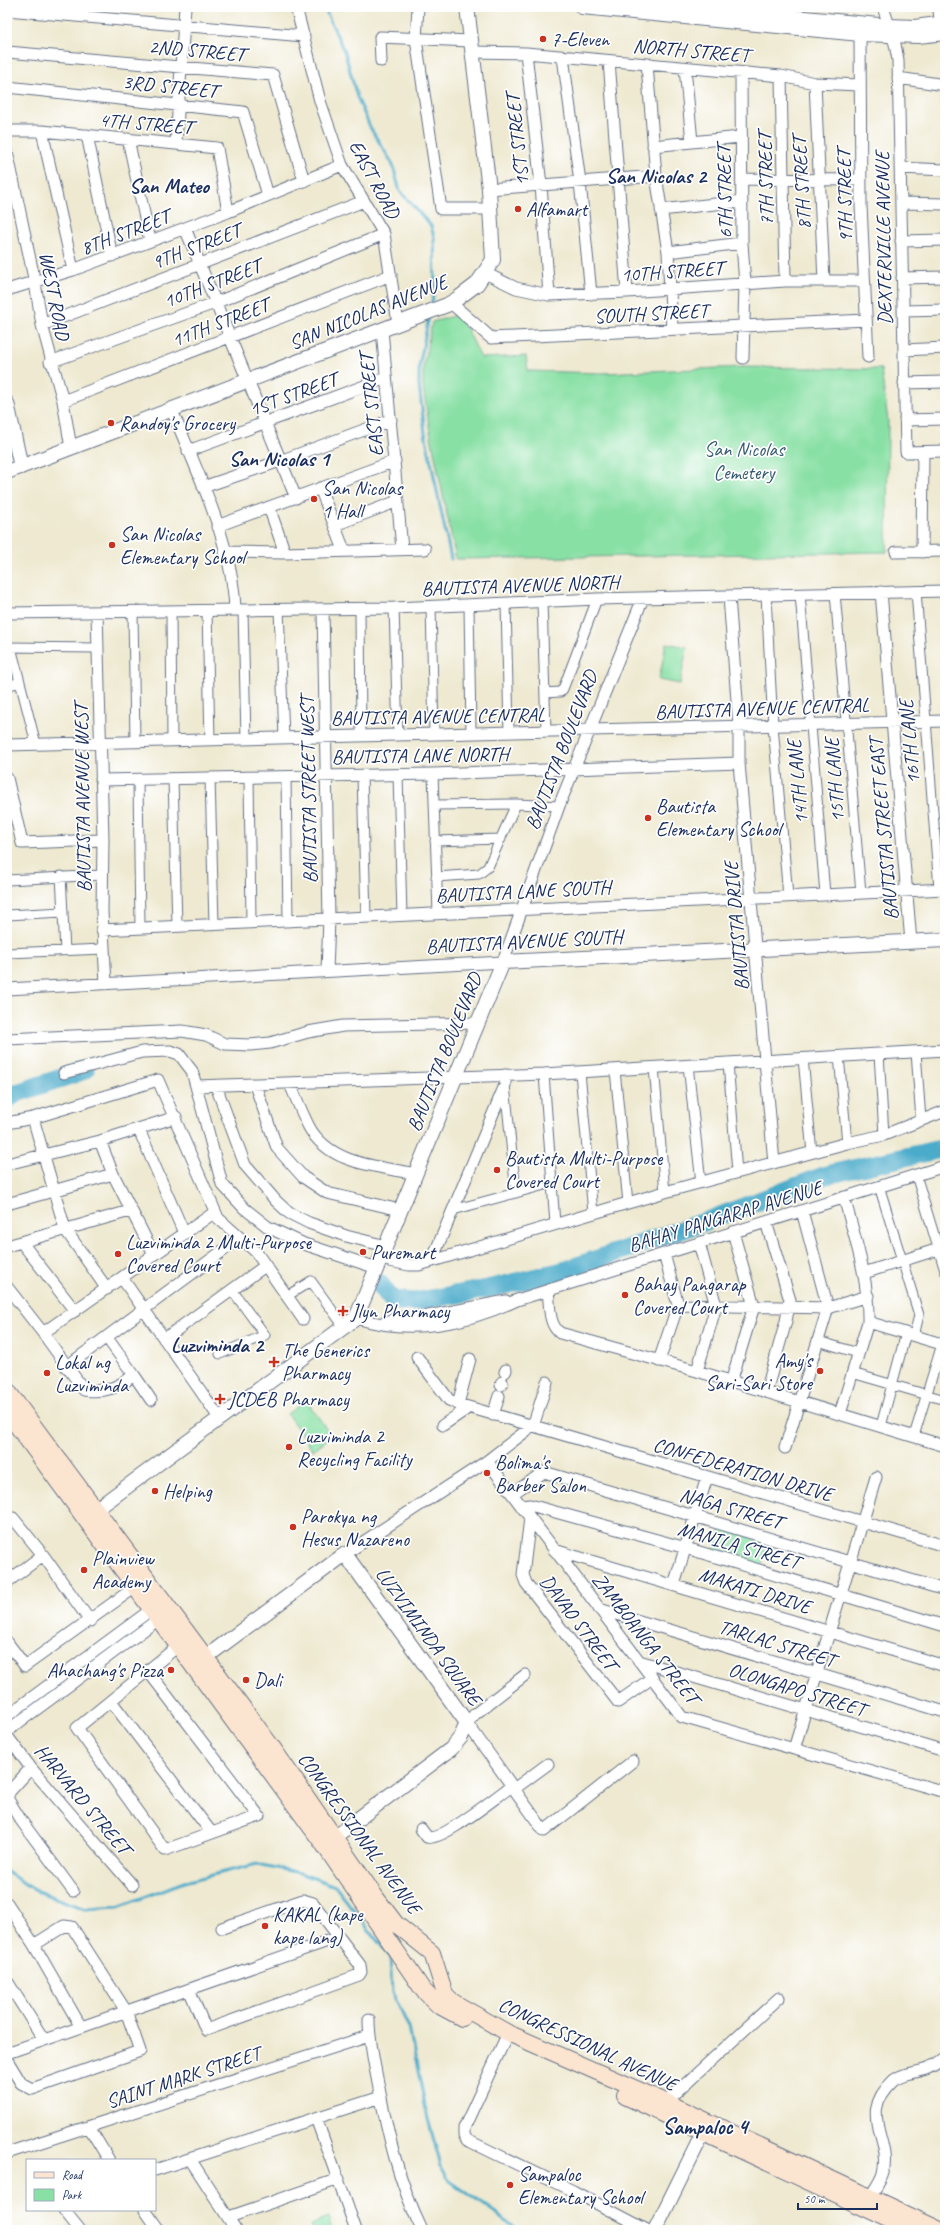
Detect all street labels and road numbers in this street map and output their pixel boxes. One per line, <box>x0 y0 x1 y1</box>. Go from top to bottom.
street label: NORTH STREET <box>632 33 755 68</box>
street label: 2ND STREET <box>148 34 251 68</box>
street label: 3RD STREET <box>121 69 223 104</box>
street label: 1ST STREET <box>500 88 535 187</box>
street label: 4TH STREET <box>98 107 198 140</box>
street label: 7TH STREET <box>752 127 779 226</box>
street label: 8TH STREET <box>786 131 816 230</box>
street label: EAST ROAD <box>344 136 406 224</box>
street label: 6TH STREET <box>711 140 738 239</box>
street label: 9TH STREET <box>831 144 858 243</box>
street label: DEXTERVILLE AVENUE <box>869 148 898 325</box>
street label: 8TH STREET <box>77 202 178 261</box>
street label: 9TH STREET <box>148 216 249 275</box>
street label: WEST ROAD <box>34 250 76 344</box>
street label: 10TH STREET <box>160 252 269 313</box>
street label: 10TH STREET <box>620 255 729 288</box>
street label: SAN NICOLAS AVENUE <box>285 268 454 356</box>
street label: 11TH STREET <box>168 291 277 352</box>
street label: SOUTH STREET <box>593 298 712 329</box>
street label: EAST STREET <box>353 347 389 458</box>
street label: 1ST STREET <box>246 365 345 422</box>
street label: BAUTISTA AVENUE NORTH <box>421 569 623 601</box>
street label: BAUTISTA BOULEVARD <box>520 665 604 833</box>
street label: BAUTISTA STREET WEST <box>294 691 323 884</box>
street label: BAUTISTA AVENUE CENTRAL <box>655 692 870 725</box>
street label: 16TH LANE <box>893 696 926 785</box>
street label: BAUTISTA AVENUE WEST <box>68 699 97 893</box>
street label: BAUTISTA AVENUE CENTRAL <box>331 702 546 731</box>
street label: BAUTISTA STREET EAST <box>863 733 904 921</box>
street label: 15TH LANE <box>819 734 850 823</box>
street label: 14TH LANE <box>781 736 814 825</box>
street label: BAUTISTA LANE NORTH <box>331 741 512 770</box>
street label: BAUTISTA DRIVE <box>718 857 755 992</box>
street label: BAUTISTA LANE SOUTH <box>435 874 615 909</box>
street label: BAUTISTA AVENUE SOUTH <box>425 924 626 959</box>
street label: BAUTISTA BOULEVARD <box>401 967 488 1135</box>
street label: BAHAY PANGARAP AVENUE <box>625 1174 828 1258</box>
street label: CONFEDERATION DRIVE <box>650 1432 838 1508</box>
street label: NAGA STREET <box>677 1482 790 1536</box>
street label: MANILA STREET <box>675 1516 806 1576</box>
street label: LUZVIMINDA SQUARE <box>370 1562 489 1712</box>
street label: MAKATI DRIVE <box>696 1562 817 1620</box>
street label: ZAMBOANGA STREET <box>587 1568 708 1713</box>
street label: DAVAO STREET <box>534 1569 626 1679</box>
street label: TARLAC STREET <box>716 1614 842 1674</box>
street label: OLONGAPO STREET <box>725 1657 873 1724</box>
street label: HARVARD STREET <box>29 1739 139 1863</box>
street label: CONGRESSIONAL AVENUE <box>292 1747 429 1922</box>
street label: CONGRESSIONAL AVENUE <box>495 1992 684 2098</box>
street label: SAINT MARK STREET <box>103 2040 267 2114</box>

